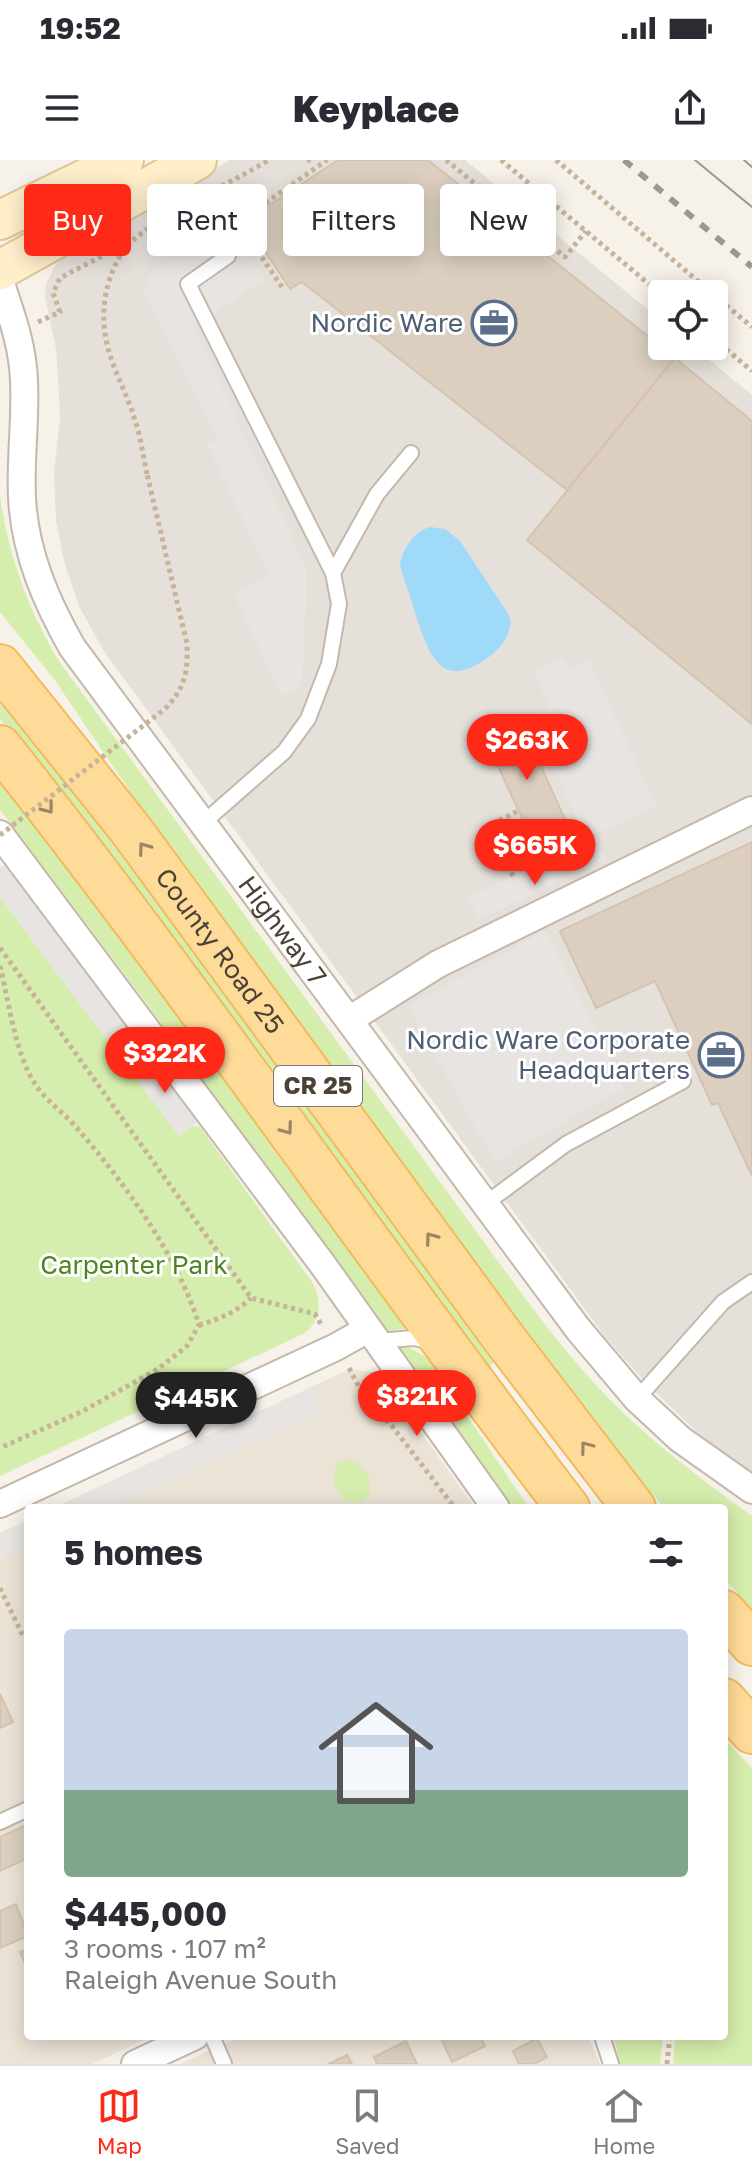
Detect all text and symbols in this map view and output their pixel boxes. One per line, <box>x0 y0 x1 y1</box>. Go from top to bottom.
text: 19:52 <box>40 10 121 46</box>
icon: menu <box>40 86 84 130</box>
icon: share <box>668 86 712 130</box>
text: Keyplace <box>293 87 459 130</box>
chip: Buy <box>24 184 131 256</box>
chip: Rent <box>147 184 267 256</box>
chip: Filters <box>283 184 424 256</box>
chip: New <box>440 184 556 256</box>
map controls <box>648 280 728 360</box>
button: locate <box>648 280 728 360</box>
office icon: Nordic Ware <box>470 299 518 347</box>
place label: Nordic Ware <box>311 307 463 338</box>
pin: $263K <box>471 714 583 782</box>
text: $263K <box>485 724 569 755</box>
one-way arrow <box>39 799 53 814</box>
pin: $665K <box>479 819 591 887</box>
text: $665K <box>492 829 578 860</box>
one-way arrow <box>139 842 154 857</box>
street label: County Road 25 <box>149 862 291 1039</box>
street label: Highway 7 <box>232 870 333 991</box>
place label: Nordic Ware Corporate Headquarters <box>406 1024 690 1085</box>
pin: $322K <box>109 1027 221 1095</box>
office icon: Nordic Ware Corporate Headquarters <box>697 1031 745 1079</box>
text: $322K <box>123 1037 207 1068</box>
road number: CR 25 <box>274 1066 362 1106</box>
one-way arrow <box>277 1120 291 1135</box>
one-way arrow <box>426 1232 440 1247</box>
park label: Carpenter Park <box>40 1249 228 1280</box>
pin: $821K <box>361 1370 473 1438</box>
pin: $445K <box>140 1372 252 1440</box>
text: $821K <box>376 1380 458 1411</box>
text: $445K <box>154 1382 238 1413</box>
one-way arrow <box>581 1441 595 1456</box>
icon: filters <box>644 1530 688 1574</box>
text: 5 homes <box>64 1532 203 1572</box>
icon: home <box>304 1681 448 1825</box>
text: $445,000 <box>64 1893 227 1933</box>
text: 3 rooms · 107 m² <box>64 1933 266 1964</box>
text: Raleigh Avenue South <box>64 1964 337 1995</box>
tab: Map <box>97 2084 142 2159</box>
tab: Saved <box>335 2084 399 2159</box>
tab: Home <box>593 2084 655 2159</box>

